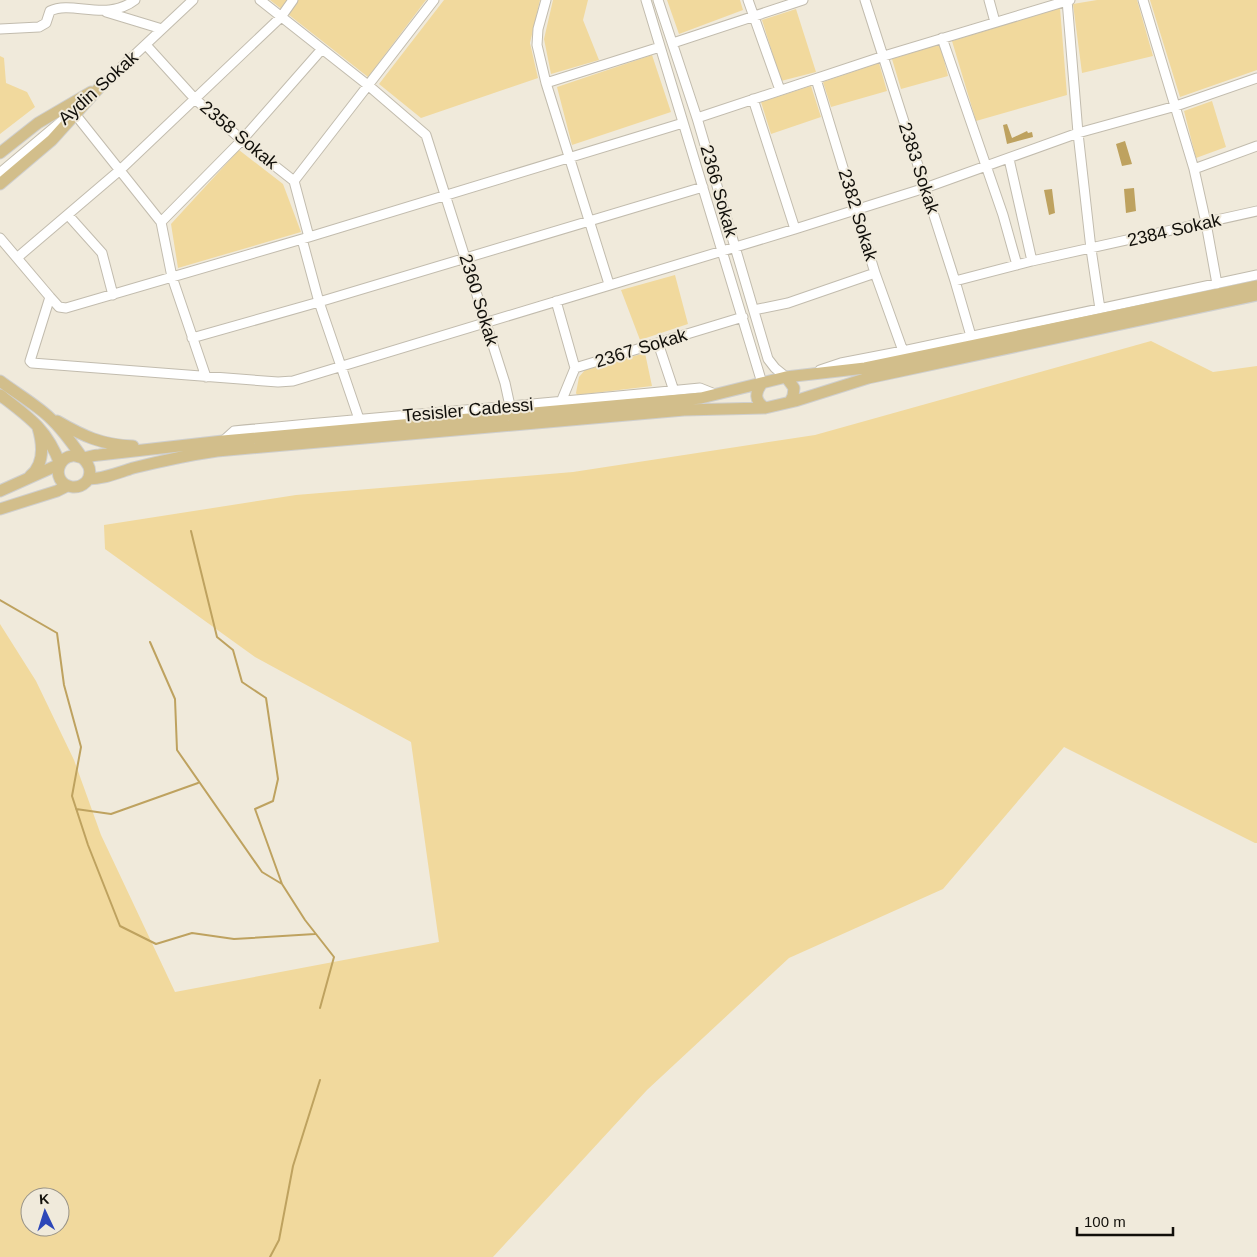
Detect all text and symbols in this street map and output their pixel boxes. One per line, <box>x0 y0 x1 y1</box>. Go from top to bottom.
street label: Aydin Sokak <box>54 47 142 129</box>
street label: 2358 Sokak <box>196 97 283 174</box>
street label: 2383 Sokak <box>895 120 944 217</box>
street label: 2366 Sokak <box>696 143 742 240</box>
street label: 2382 Sokak <box>835 167 882 264</box>
street label: 2384 Sokak <box>1125 209 1224 250</box>
street label: 2360 Sokak <box>456 252 503 349</box>
street label: 2367 Sokak <box>593 324 690 371</box>
street label: Tesisler Cadessi <box>402 394 534 426</box>
north arrow <box>20 1187 70 1237</box>
text: K <box>38 1191 50 1207</box>
scale bar <box>1077 1204 1173 1236</box>
text: 100 m <box>1084 1213 1126 1230</box>

